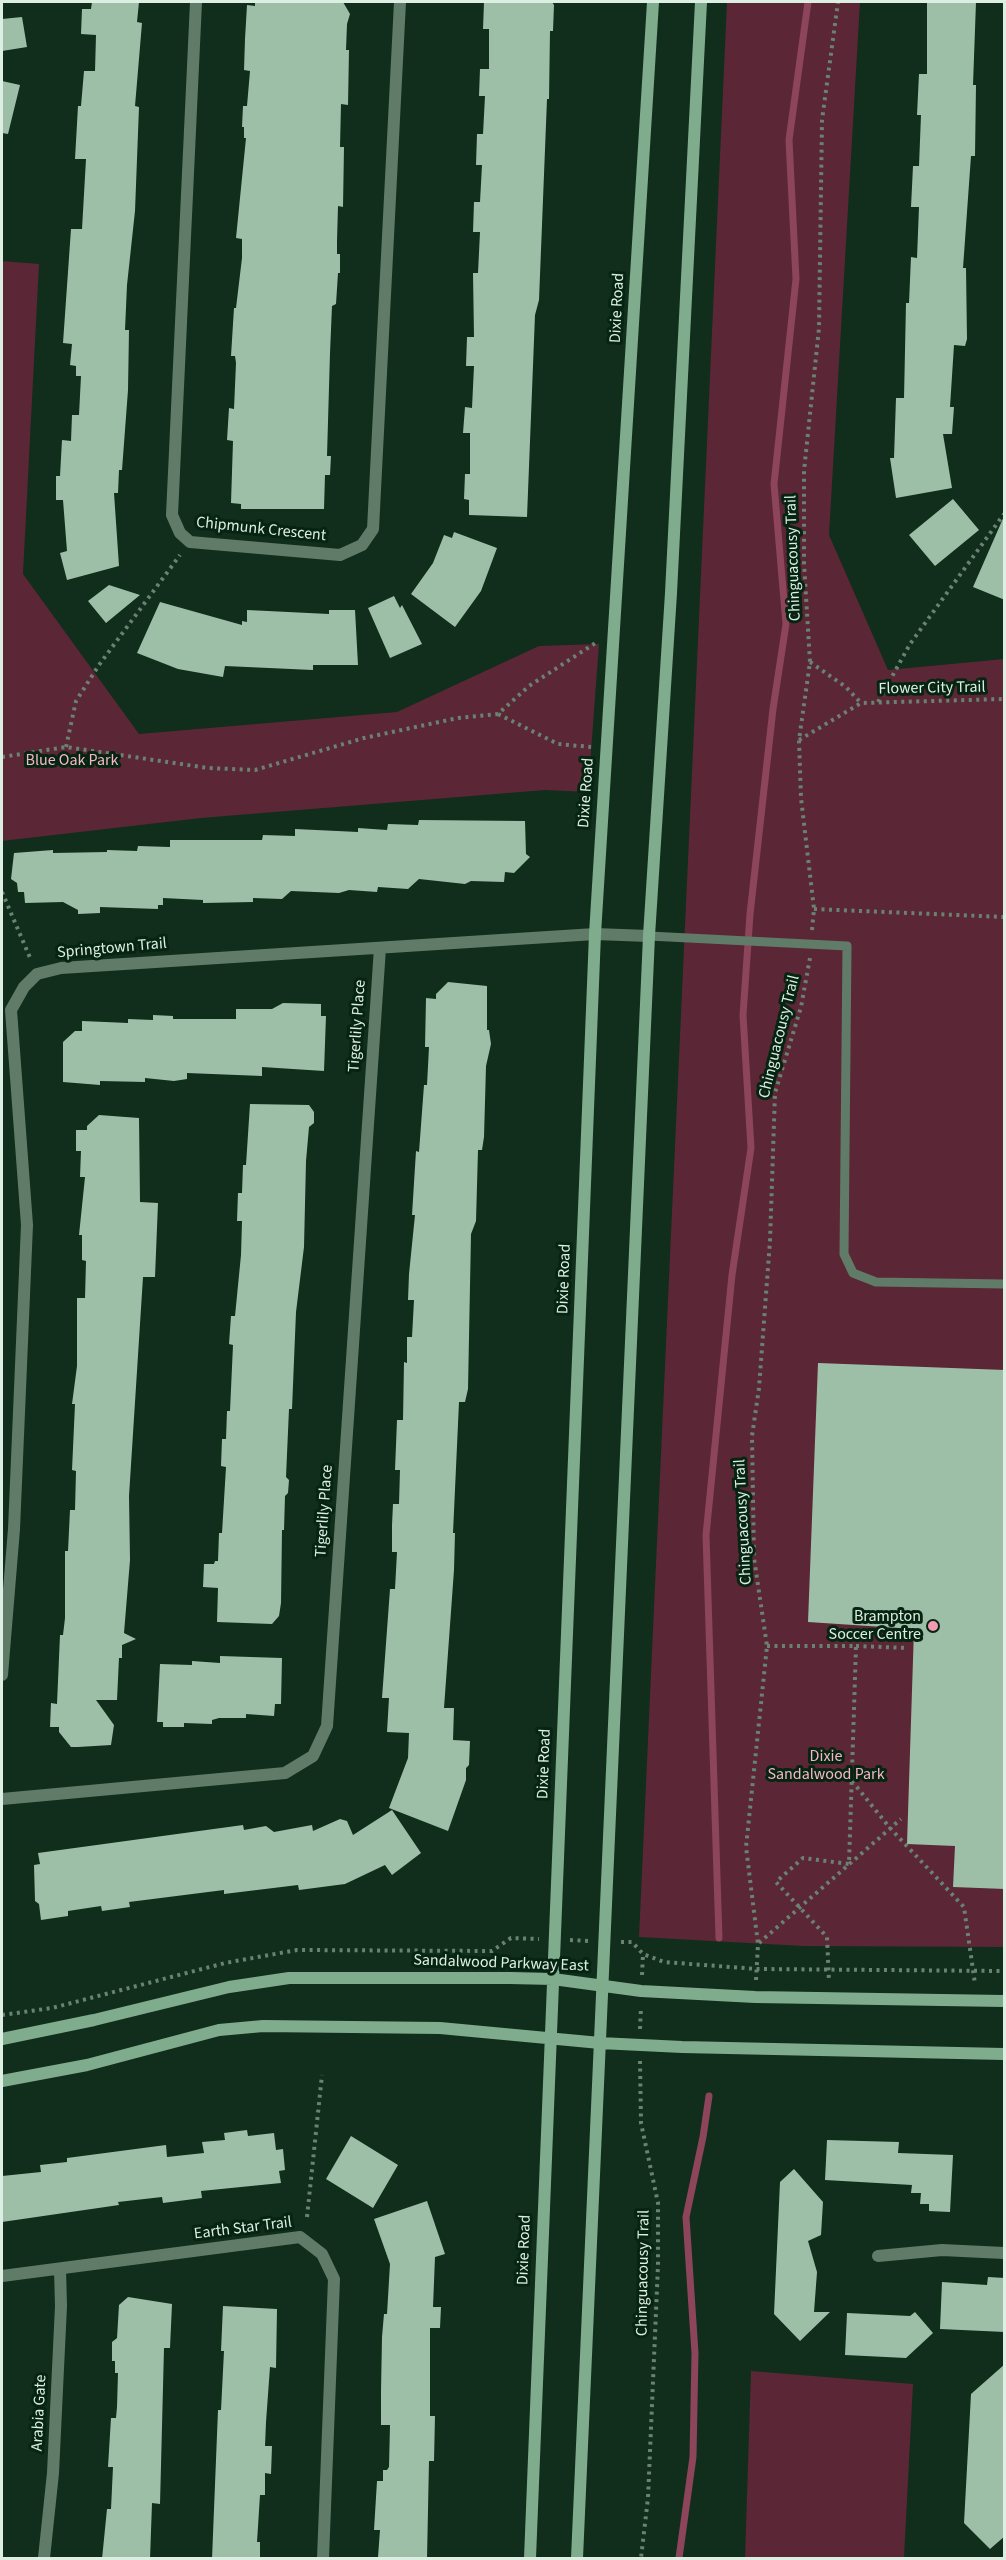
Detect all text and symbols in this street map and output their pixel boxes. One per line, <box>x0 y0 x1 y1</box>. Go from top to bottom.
street label: Dixie Road <box>607 272 629 344</box>
street label: Chinguacousy Trail <box>782 495 806 621</box>
street label: Chipmunk Crescent <box>195 514 327 546</box>
street label: Flower City Trail <box>878 678 986 700</box>
park label: Blue Oak Park <box>25 751 119 771</box>
street label: Dixie Road <box>575 757 599 829</box>
street label: Springtown Trail <box>56 935 168 963</box>
street label: Chinguacousy Trail <box>755 973 805 1101</box>
street label: Tigerlily Place <box>345 979 371 1073</box>
street label: Dixie Road <box>554 1244 576 1314</box>
street label: Chinguacousy Trail <box>731 1459 757 1585</box>
street label: Tigerlily Place <box>312 1464 338 1558</box>
place label: Brampton Soccer Centre <box>829 1607 921 1645</box>
marker: Brampton Soccer Centre <box>926 1619 940 1633</box>
street label: Dixie Road <box>534 1729 556 1799</box>
park label: Dixie Sandalwood Park <box>767 1747 885 1785</box>
street label: Sandalwood Parkway East <box>413 1951 589 1977</box>
street label: Chinguacousy Trail <box>633 2210 655 2336</box>
street label: Earth Star Trail <box>193 2213 293 2245</box>
street label: Dixie Road <box>514 2215 536 2285</box>
street label: Arabia Gate <box>28 2374 52 2452</box>

